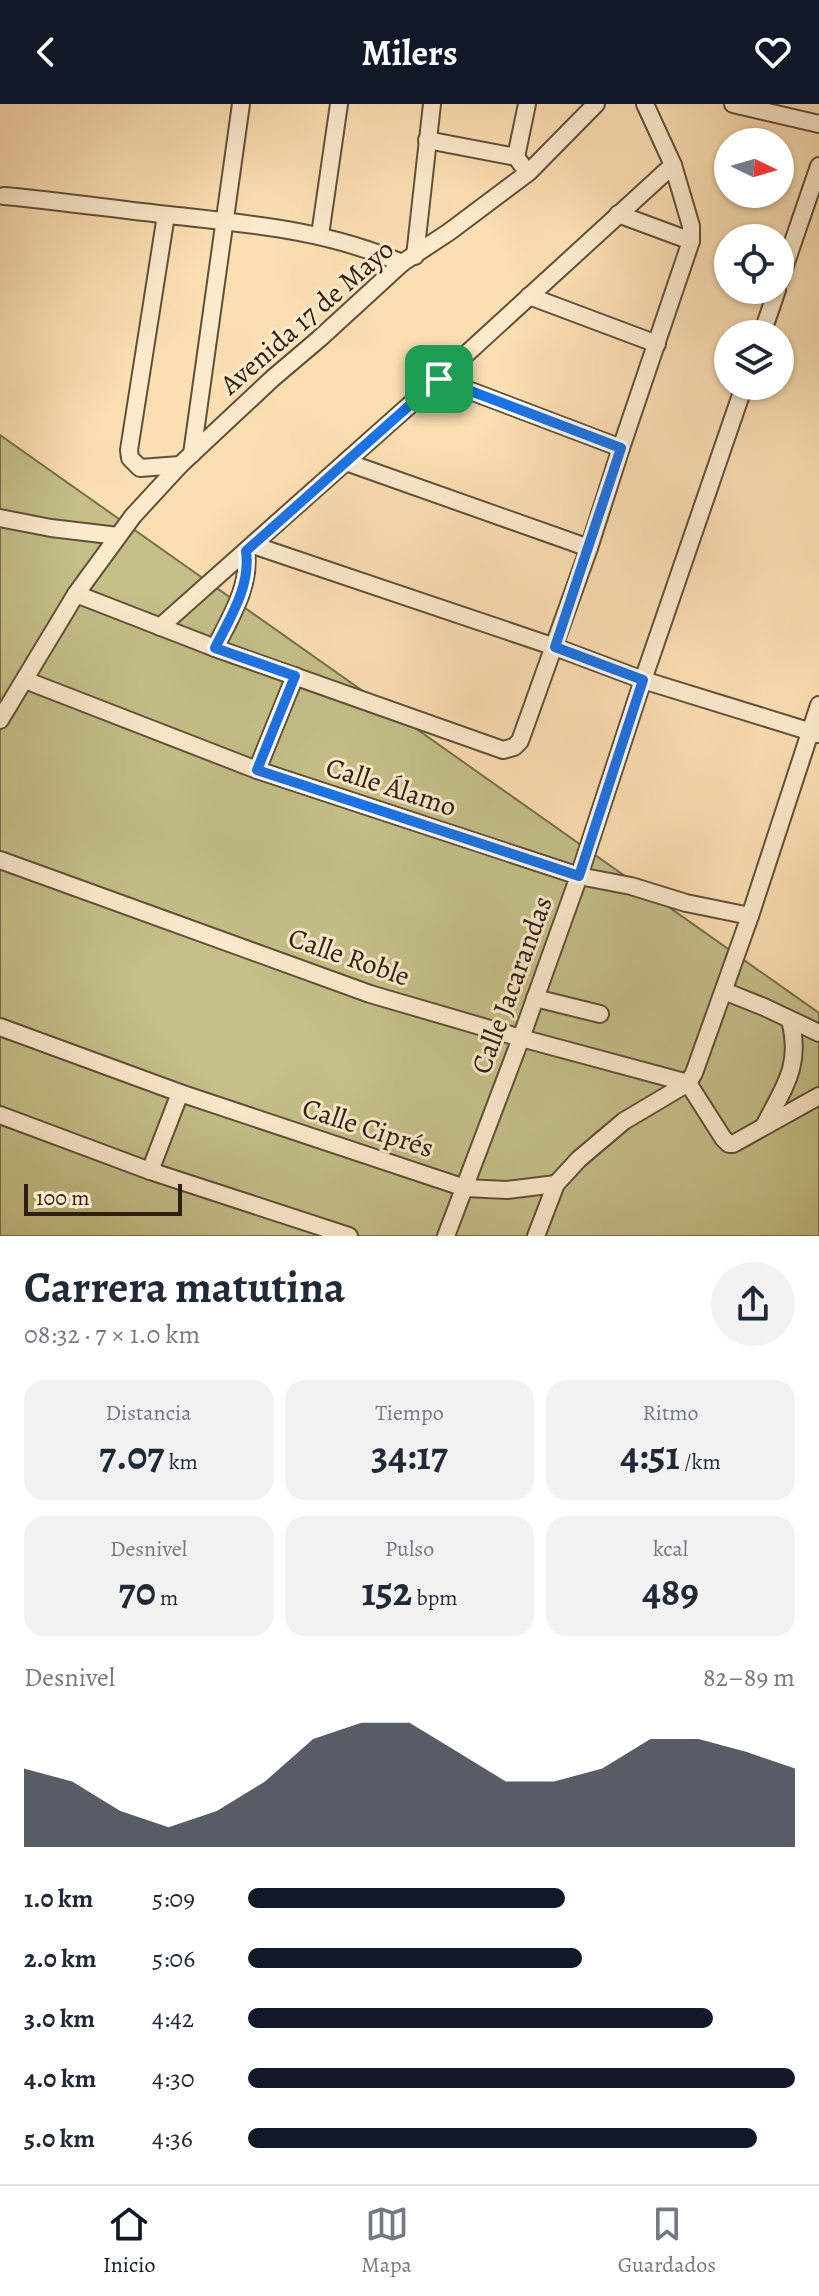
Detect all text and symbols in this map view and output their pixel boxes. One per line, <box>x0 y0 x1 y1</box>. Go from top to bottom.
text: Milers <box>361 28 458 77</box>
icon: back <box>24 30 68 74</box>
icon: heart <box>751 30 795 74</box>
north arrow <box>714 128 794 208</box>
map controls <box>714 128 794 400</box>
button: locate <box>714 224 794 304</box>
street label: Avenida 17 de Mayo <box>211 231 402 404</box>
button: layers <box>714 320 794 400</box>
pin <box>405 345 473 413</box>
icon: arrive <box>417 357 461 401</box>
street label: Calle Álamo <box>321 748 461 826</box>
street label: Calle Jacarandas <box>462 891 562 1079</box>
street label: Calle Roble <box>283 919 415 995</box>
street label: Calle Ciprés <box>297 1089 439 1167</box>
scale bar <box>24 1180 182 1216</box>
text: 100 m <box>36 1183 90 1213</box>
text: Carrera matutina <box>24 1257 345 1317</box>
button: share <box>711 1262 795 1346</box>
text: 08:32 · 7 × 1.0 km <box>24 1317 200 1352</box>
text: Distancia <box>106 1398 191 1428</box>
text: Tiempo <box>375 1398 444 1428</box>
text: Ritmo <box>643 1398 698 1428</box>
text: 7.07 <box>99 1428 164 1483</box>
text: 34:17 <box>371 1428 448 1483</box>
text: 4:51 <box>620 1428 680 1483</box>
text: km <box>164 1447 198 1477</box>
text: /km <box>680 1447 721 1477</box>
text: Desnivel <box>110 1534 187 1564</box>
text: Pulso <box>385 1534 434 1564</box>
text: kcal <box>653 1534 688 1564</box>
text: 70 <box>119 1564 156 1619</box>
text: 152 <box>361 1564 412 1619</box>
text: 489 <box>642 1564 699 1619</box>
text: m <box>156 1583 178 1613</box>
text: bpm <box>412 1583 458 1613</box>
text: Desnivel <box>24 1660 115 1695</box>
text: 82–89 m <box>703 1660 795 1695</box>
text: 1.0 km <box>24 1881 93 1916</box>
text: 5:09 <box>152 1881 195 1916</box>
text: 2.0 km <box>24 1941 97 1976</box>
text: 5:06 <box>152 1941 195 1976</box>
text: 3.0 km <box>24 2001 95 2036</box>
text: 4:42 <box>152 2001 194 2036</box>
text: 4.0 km <box>24 2061 96 2096</box>
text: 4:30 <box>152 2061 195 2096</box>
text: 5.0 km <box>24 2121 95 2156</box>
text: 4:36 <box>152 2121 193 2156</box>
tab: Inicio <box>103 2202 155 2280</box>
tab: Mapa <box>361 2202 412 2280</box>
tab: Guardados <box>618 2202 716 2280</box>

